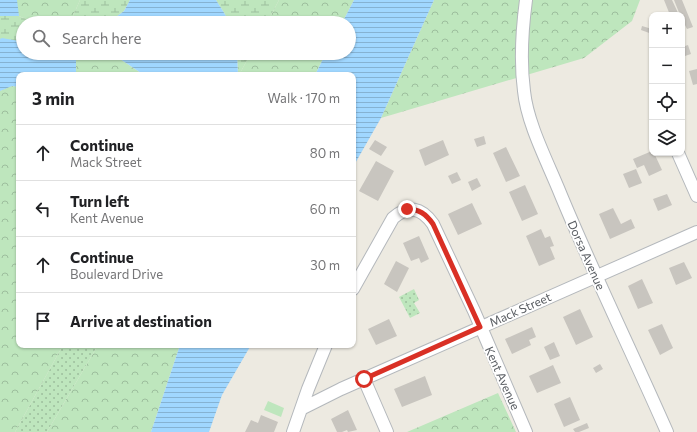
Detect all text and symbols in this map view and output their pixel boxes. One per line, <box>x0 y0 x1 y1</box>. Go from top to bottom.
map controls <box>649 12 685 156</box>
button: + <box>649 12 685 48</box>
search box <box>16 16 356 60</box>
icon: search <box>30 27 52 49</box>
text: Search here <box>62 29 141 47</box>
button: − <box>649 48 685 84</box>
button: locate <box>649 84 685 120</box>
text: 3 min <box>32 88 75 109</box>
text: Walk · 170 m <box>268 90 340 106</box>
button: layers <box>649 120 685 156</box>
text: Continue <box>70 136 134 154</box>
icon: ahead <box>32 142 54 164</box>
text: 80 m <box>310 145 340 161</box>
text: Mack Street <box>70 154 142 170</box>
text: Turn left <box>70 192 129 210</box>
icon: left <box>32 198 54 220</box>
route end <box>398 200 416 218</box>
text: 60 m <box>310 201 340 217</box>
text: Kent Avenue <box>70 210 144 226</box>
street label: Dorsa Avenue <box>565 218 609 292</box>
text: Continue <box>70 248 134 266</box>
icon: ahead <box>32 254 54 276</box>
text: 30 m <box>310 257 340 273</box>
text: Boulevard Drive <box>70 266 163 282</box>
street label: Mack Street <box>487 289 553 329</box>
icon: arrive <box>32 310 54 332</box>
text: Arrive at destination <box>70 312 212 330</box>
street label: Kent Avenue <box>483 344 523 412</box>
route start <box>355 370 373 388</box>

